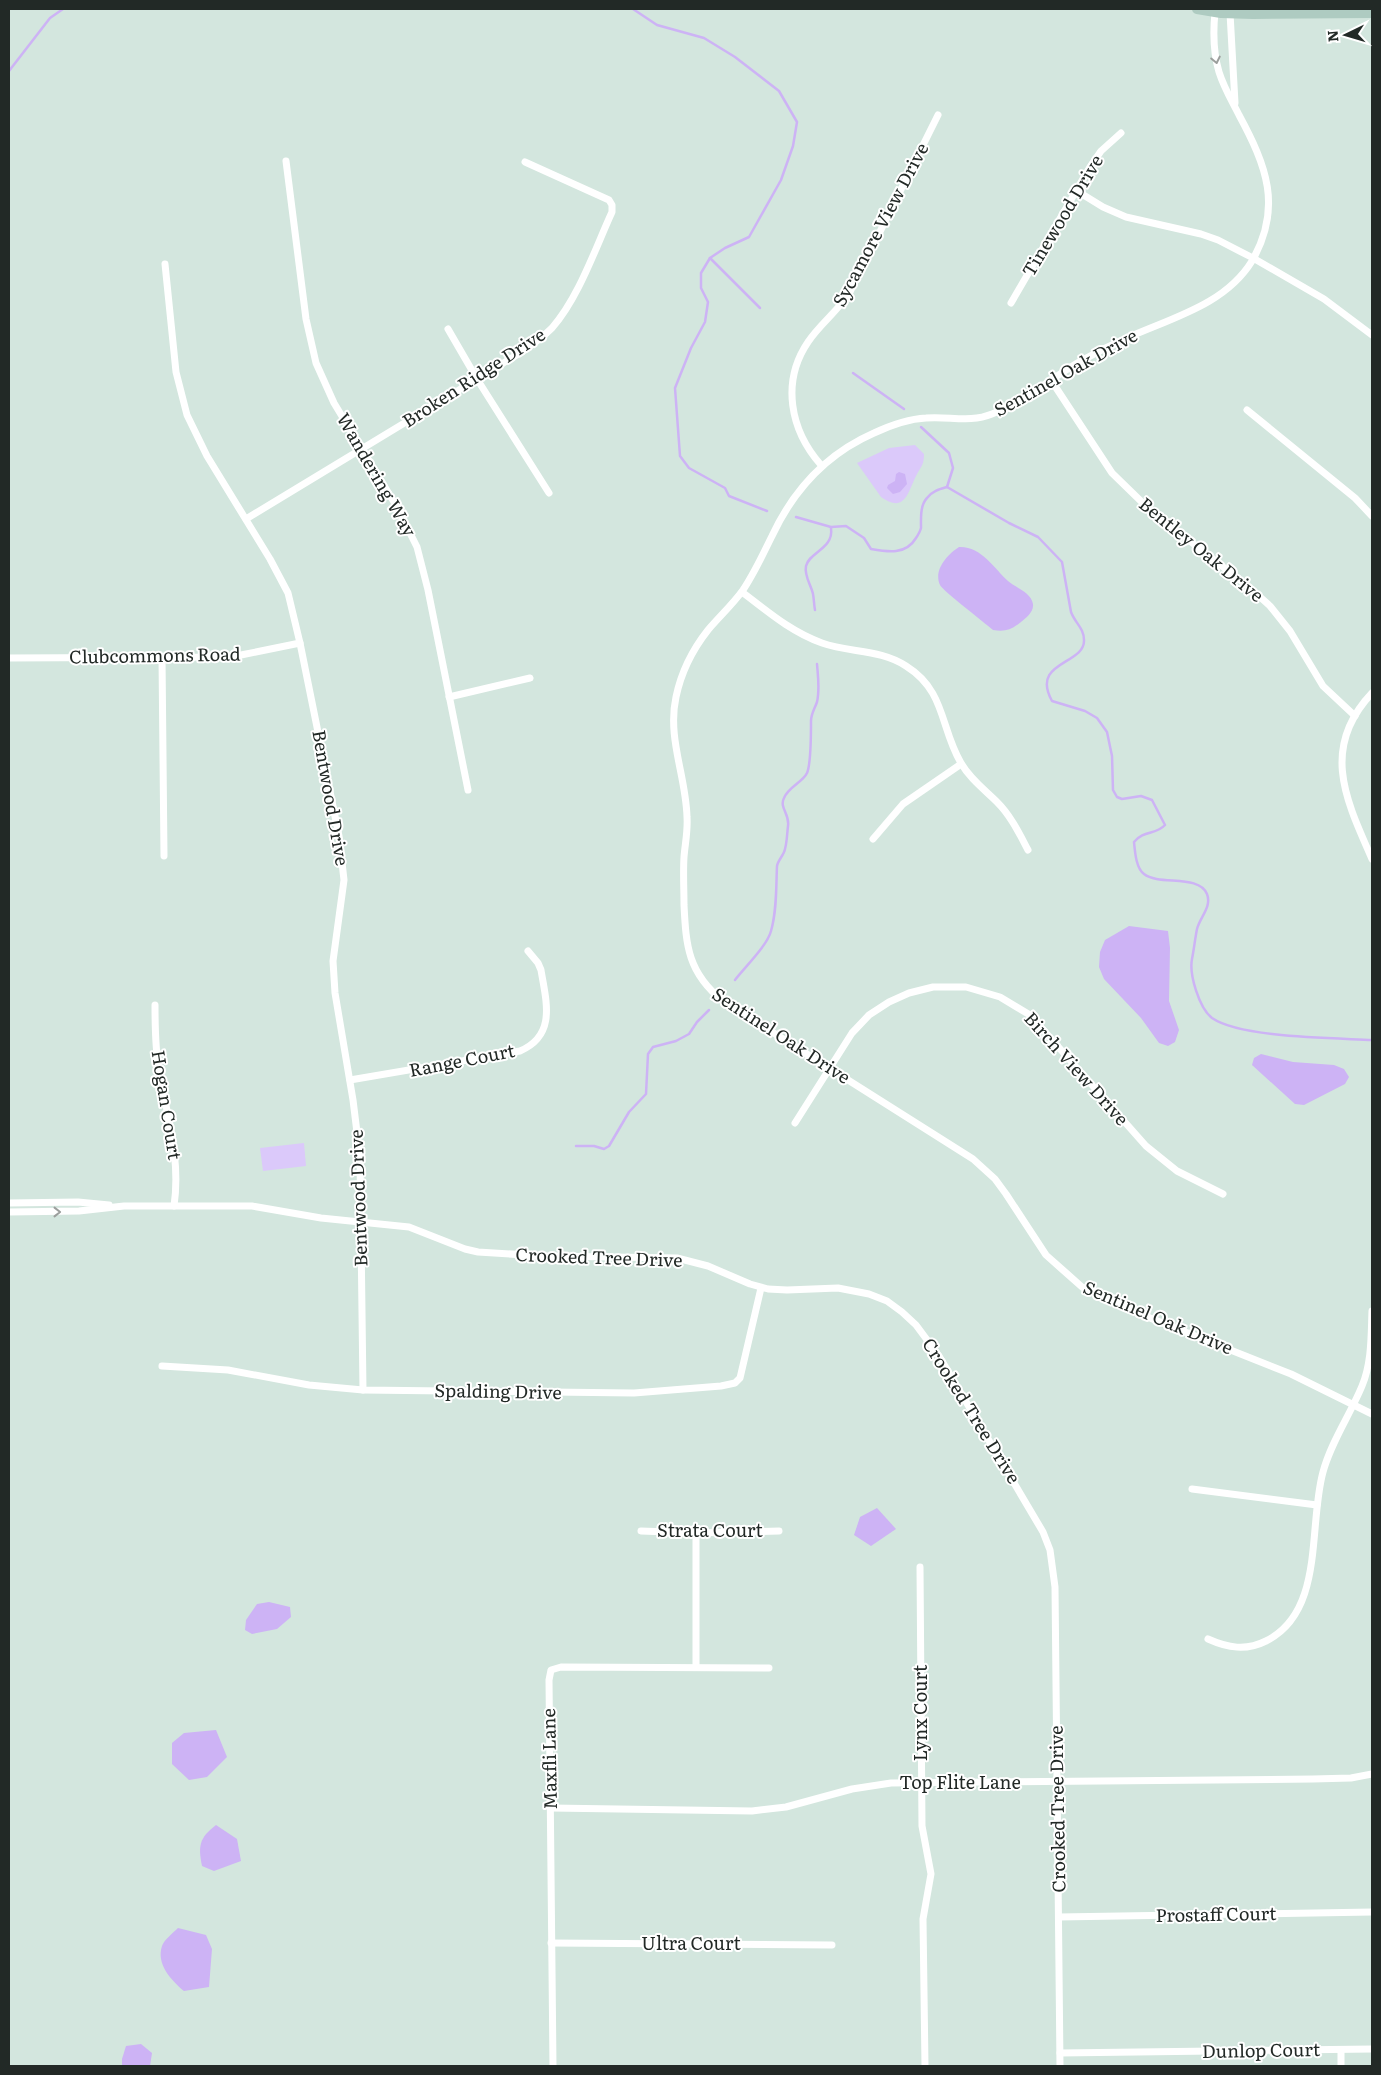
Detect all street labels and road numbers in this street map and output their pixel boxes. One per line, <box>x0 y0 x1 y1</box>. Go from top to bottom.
street label: Sycamore View Drive <box>825 137 934 311</box>
street label: Tinewood Drive <box>1015 149 1109 281</box>
street label: Broken Ridge Drive <box>396 320 550 433</box>
street label: Sentinel Oak Drive <box>989 321 1142 422</box>
street label: Wandering Way <box>331 407 424 542</box>
street label: Bentley Oak Drive <box>1134 490 1270 608</box>
street label: Clubcommons Road <box>69 640 241 669</box>
street label: Bentwood Drive <box>306 728 357 868</box>
street label: Sentinel Oak Drive <box>707 980 856 1090</box>
street label: Birch View Drive <box>1019 1005 1136 1131</box>
street label: Range Court <box>407 1036 518 1083</box>
street label: Hogan Court <box>145 1048 190 1162</box>
street label: Bentwood Drive <box>342 1129 373 1267</box>
street label: Crooked Tree Drive <box>515 1240 683 1273</box>
street label: Sentinel Oak Drive <box>1080 1273 1238 1360</box>
street label: Crooked Tree Drive <box>917 1332 1028 1488</box>
street label: Spalding Drive <box>434 1376 562 1405</box>
street label: Strata Court <box>657 1516 764 1543</box>
street label: Lynx Court <box>906 1664 933 1761</box>
street label: Maxfli Lane <box>534 1708 563 1810</box>
street label: Crooked Tree Drive <box>1042 1725 1071 1893</box>
street label: Top Flite Lane <box>899 1768 1021 1795</box>
street label: Prostaff Court <box>1155 1899 1277 1928</box>
street label: Ultra Court <box>641 1929 741 1956</box>
street label: Dunlop Court <box>1202 2035 1321 2064</box>

